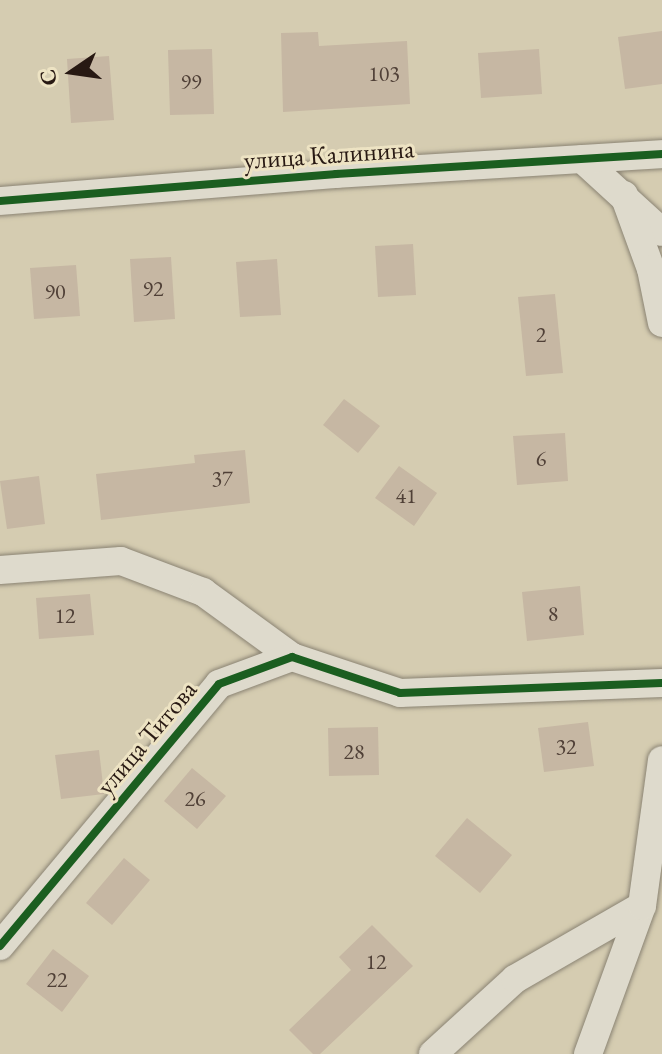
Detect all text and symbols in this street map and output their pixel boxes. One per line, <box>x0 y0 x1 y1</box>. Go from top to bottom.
north arrow <box>32 32 112 112</box>
house number: 103 <box>368 61 400 87</box>
text: С <box>32 67 64 88</box>
house number: 99 <box>180 69 202 95</box>
street label: улица Калинина <box>243 133 415 177</box>
house number: 92 <box>142 276 164 302</box>
house number: 90 <box>44 279 66 305</box>
house number: 2 <box>536 322 546 348</box>
house number: 6 <box>536 446 546 472</box>
house number: 37 <box>211 466 233 492</box>
house number: 41 <box>395 483 417 509</box>
house number: 8 <box>548 601 558 627</box>
house number: 12 <box>54 603 76 629</box>
street label: улица Титова <box>90 675 204 801</box>
house number: 32 <box>555 734 577 760</box>
house number: 28 <box>343 739 365 765</box>
house number: 26 <box>184 786 206 812</box>
house number: 12 <box>365 949 387 975</box>
house number: 22 <box>46 967 68 993</box>

